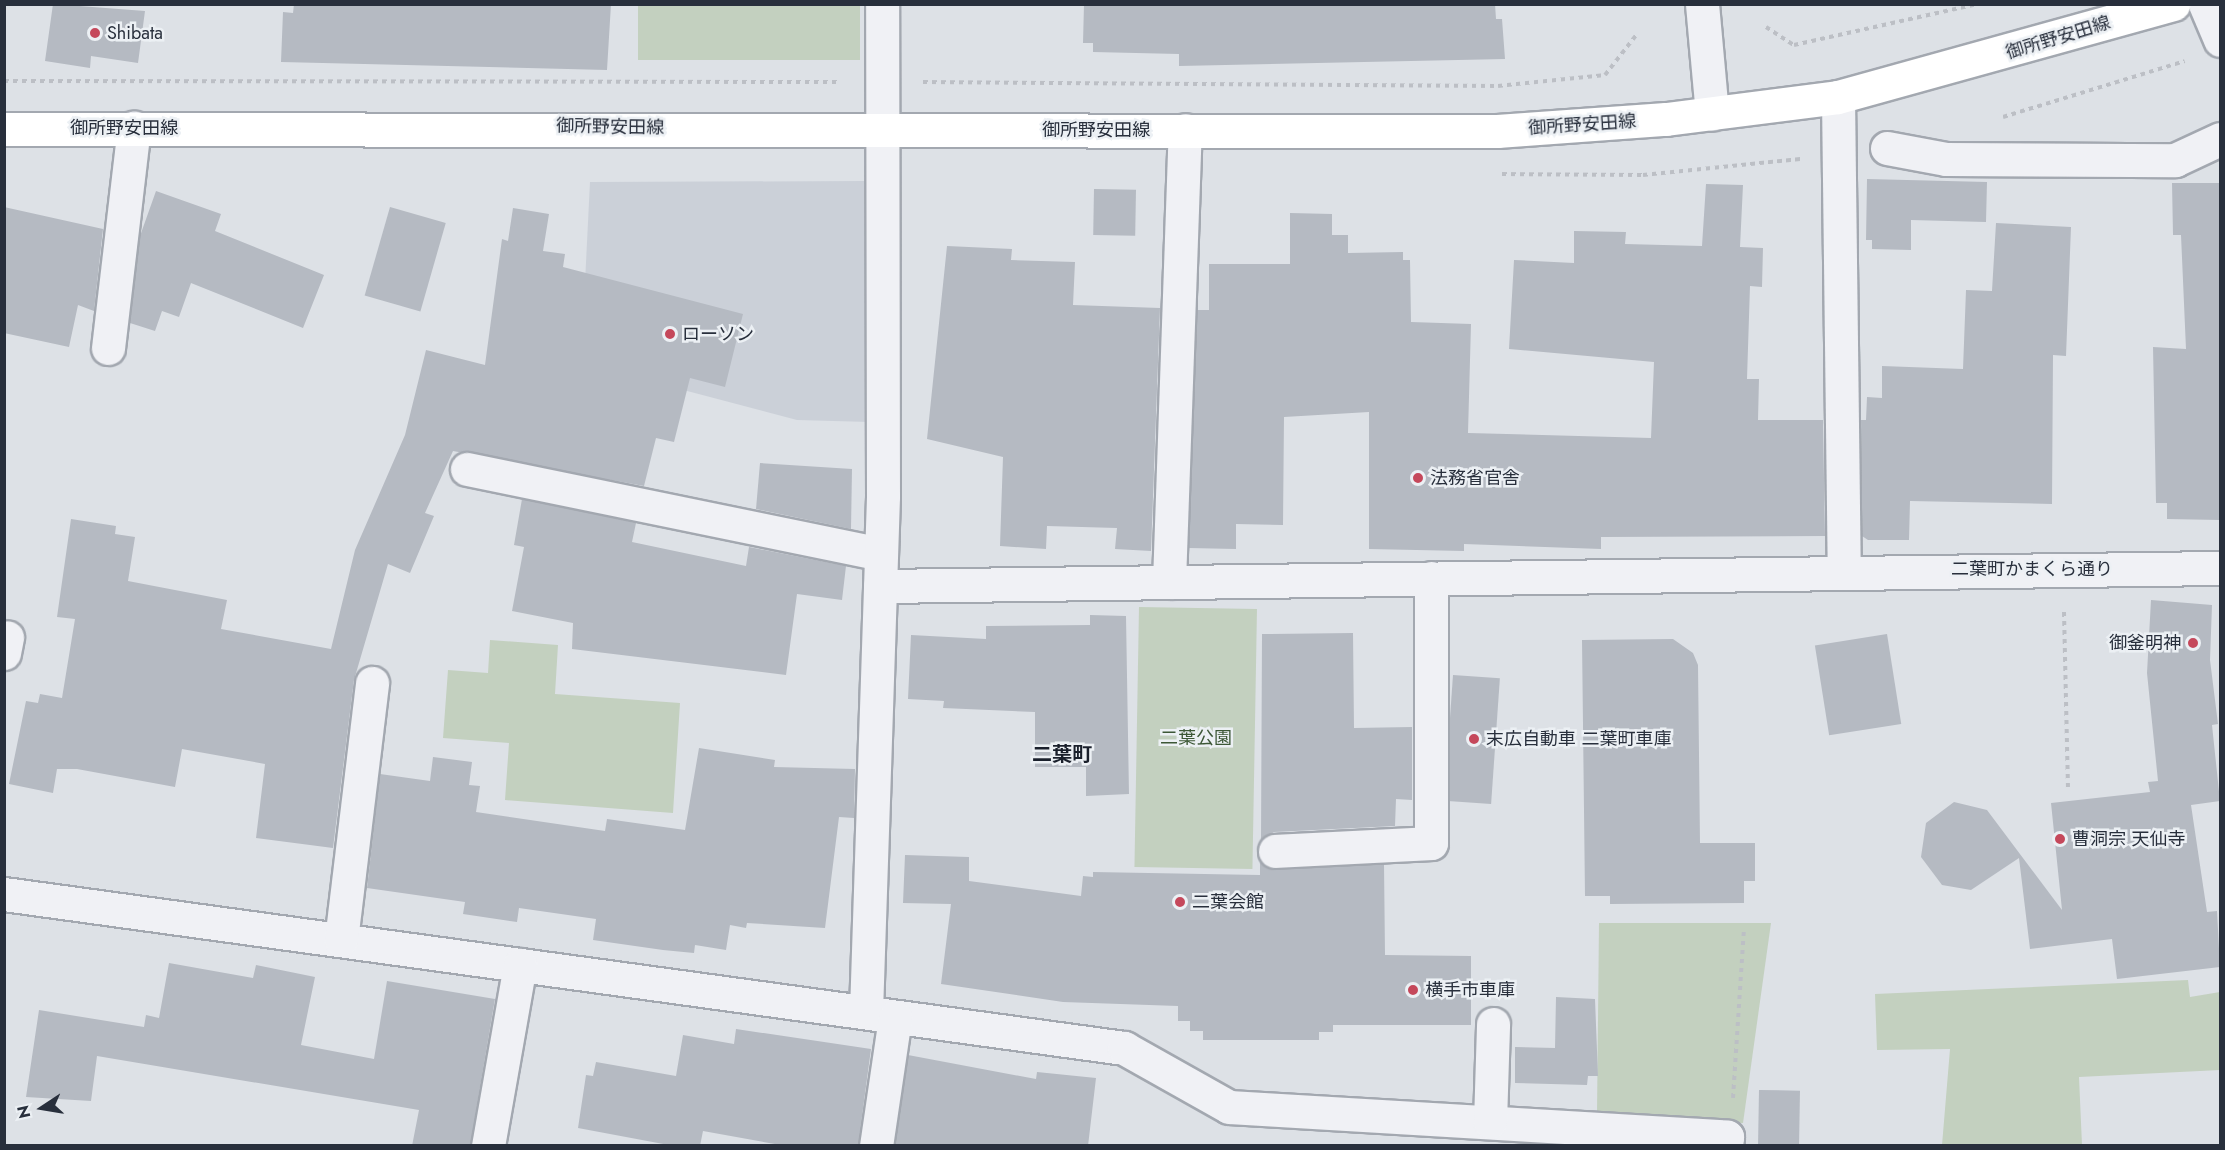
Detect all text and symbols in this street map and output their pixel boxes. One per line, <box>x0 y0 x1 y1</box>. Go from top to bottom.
street label: 御所野安田線 <box>2003 12 2113 64</box>
place label: Shibata <box>107 22 163 44</box>
marker: Shibata <box>88 26 102 40</box>
street label: 御所野安田線 <box>1527 110 1637 140</box>
street label: 御所野安田線 <box>556 115 664 139</box>
street label: 御所野安田線 <box>70 117 178 139</box>
street label: 御所野安田線 <box>1042 119 1150 141</box>
place label: ローソン <box>682 323 754 345</box>
marker: ローソン <box>663 327 677 341</box>
place label: 法務省官舎 <box>1430 467 1520 489</box>
marker: 法務省官舎 <box>1411 471 1425 485</box>
street label: 二葉町かまくら通り <box>1951 558 2113 580</box>
place label: 御釜明神 <box>2109 632 2181 654</box>
marker: 御釜明神 <box>2186 636 2200 650</box>
park label: 二葉公園 <box>1160 727 1232 749</box>
place label: 末広自動車 二葉町車庫 <box>1486 728 1671 750</box>
marker: 末広自動車 二葉町車庫 <box>1467 732 1481 746</box>
district label: 二葉町 <box>1032 742 1092 766</box>
place label: 曹洞宗 天仙寺 <box>2072 828 2185 850</box>
marker: 曹洞宗 天仙寺 <box>2053 832 2067 846</box>
place label: 二葉会館 <box>1192 891 1264 913</box>
marker: 二葉会館 <box>1173 895 1187 909</box>
place label: 横手市車庫 <box>1425 979 1515 1001</box>
marker: 横手市車庫 <box>1406 983 1420 997</box>
north arrow <box>12 1078 72 1138</box>
text: N <box>11 1103 36 1120</box>

